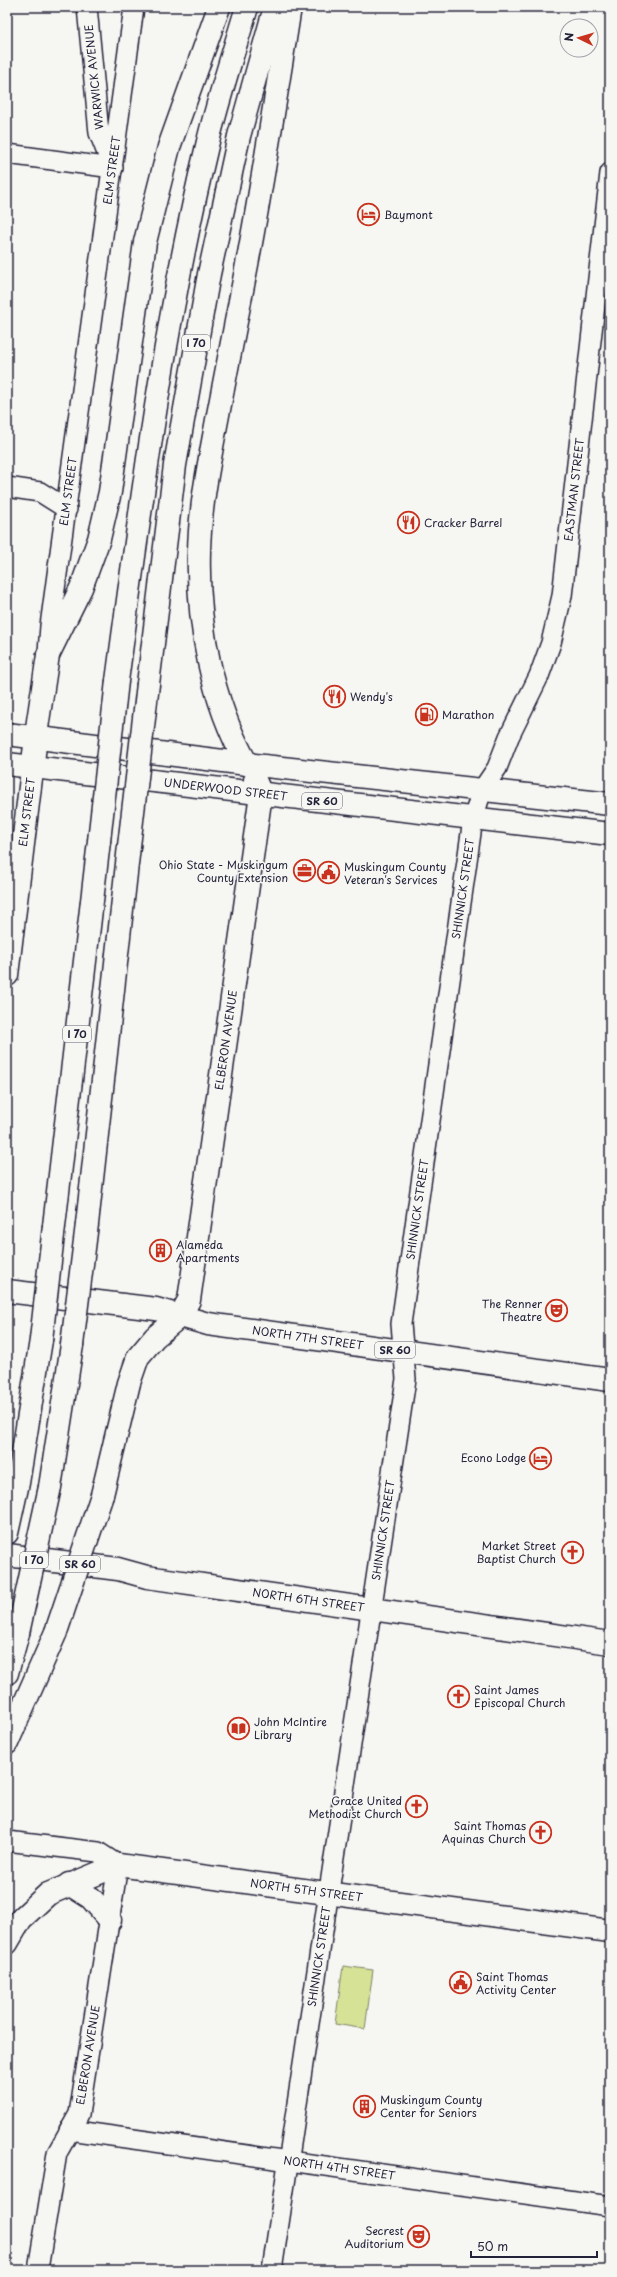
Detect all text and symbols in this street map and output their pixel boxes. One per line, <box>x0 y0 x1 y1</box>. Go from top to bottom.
north arrow <box>559 18 599 58</box>
street label: WARWICK AVENUE <box>80 24 107 130</box>
text: N <box>560 32 577 42</box>
street label: ELM STREET <box>98 134 124 206</box>
hotel icon: Baymont <box>355 202 381 228</box>
place label: Baymont <box>384 206 433 223</box>
road number: I 70 <box>182 335 210 351</box>
street label: EASTMAN STREET <box>559 436 588 542</box>
street label: ELM STREET <box>55 455 81 527</box>
restaurant icon: Cracker Barrel <box>395 510 421 536</box>
place label: Cracker Barrel <box>424 514 502 531</box>
restaurant icon: Wendy's <box>321 684 347 710</box>
place label: Wendy's <box>350 688 393 705</box>
fuel station icon: Marathon <box>413 702 439 728</box>
place label: Marathon <box>442 706 494 723</box>
street label: UNDERWOOD STREET <box>163 773 289 805</box>
street label: ELM STREET <box>14 776 39 848</box>
road number: SR 60 <box>302 793 342 809</box>
street label: SHINNICK STREET <box>447 837 478 940</box>
place label: Ohio State - Muskingum County Extension <box>159 856 288 886</box>
office icon: Ohio State - Muskingum County Extension <box>291 858 317 884</box>
place label: Muskingum County Veteran's Services <box>344 858 446 888</box>
public building icon: Muskingum County Veteran's Services <box>316 860 342 886</box>
street label: ELBERON AVENUE <box>210 989 241 1091</box>
road number: I 70 <box>63 1026 91 1042</box>
street label: SHINNICK STREET <box>401 1157 432 1261</box>
place label: Alameda Apartments <box>176 1236 240 1266</box>
building icon: Alameda Apartments <box>148 1238 174 1264</box>
place label: The Renner Theatre <box>482 1295 543 1325</box>
theatre icon: The Renner Theatre <box>544 1297 570 1323</box>
street label: NORTH 7TH STREET <box>251 1321 365 1354</box>
road number: SR 60 <box>375 1342 415 1358</box>
hotel icon: Econo Lodge <box>528 1445 554 1471</box>
place label: Econo Lodge <box>461 1449 526 1466</box>
street label: SHINNICK STREET <box>367 1478 399 1582</box>
place label: Market Street Baptist Church <box>476 1537 557 1567</box>
church icon: Market Street Baptist Church <box>559 1539 585 1565</box>
road number: I 70 <box>20 1552 48 1568</box>
road number: SR 60 <box>60 1556 100 1572</box>
street label: NORTH 6TH STREET <box>251 1583 366 1616</box>
place label: Saint James Episcopal Church <box>474 1681 566 1711</box>
church icon: Saint James Episcopal Church <box>446 1683 472 1709</box>
place label: John McIntire Library <box>254 1713 327 1743</box>
library icon: John McIntire Library <box>225 1715 251 1741</box>
place label: Grace United Methodist Church <box>308 1792 402 1822</box>
church icon: Grace United Methodist Church <box>404 1794 430 1820</box>
place label: Saint Thomas Aquinas Church <box>442 1817 526 1847</box>
church icon: Saint Thomas Aquinas Church <box>528 1819 554 1845</box>
street label: NORTH 5TH STREET <box>249 1874 364 1906</box>
street label: SHINNICK STREET <box>303 1905 335 2008</box>
place label: Saint Thomas Activity Center <box>476 1968 557 1998</box>
public building icon: Saint Thomas Activity Center <box>448 1970 474 1996</box>
street label: ELBERON AVENUE <box>71 2004 104 2106</box>
place label: Muskingum County Center for Seniors <box>380 2091 482 2121</box>
building icon: Muskingum County Center for Seniors <box>351 2093 377 2119</box>
street label: NORTH 4TH STREET <box>282 2151 397 2184</box>
place label: Secrest Auditorium <box>344 2222 405 2252</box>
theatre icon: Secrest Auditorium <box>406 2224 432 2250</box>
scale bar <box>471 2233 597 2259</box>
text: 50 m <box>477 2237 508 2255</box>

